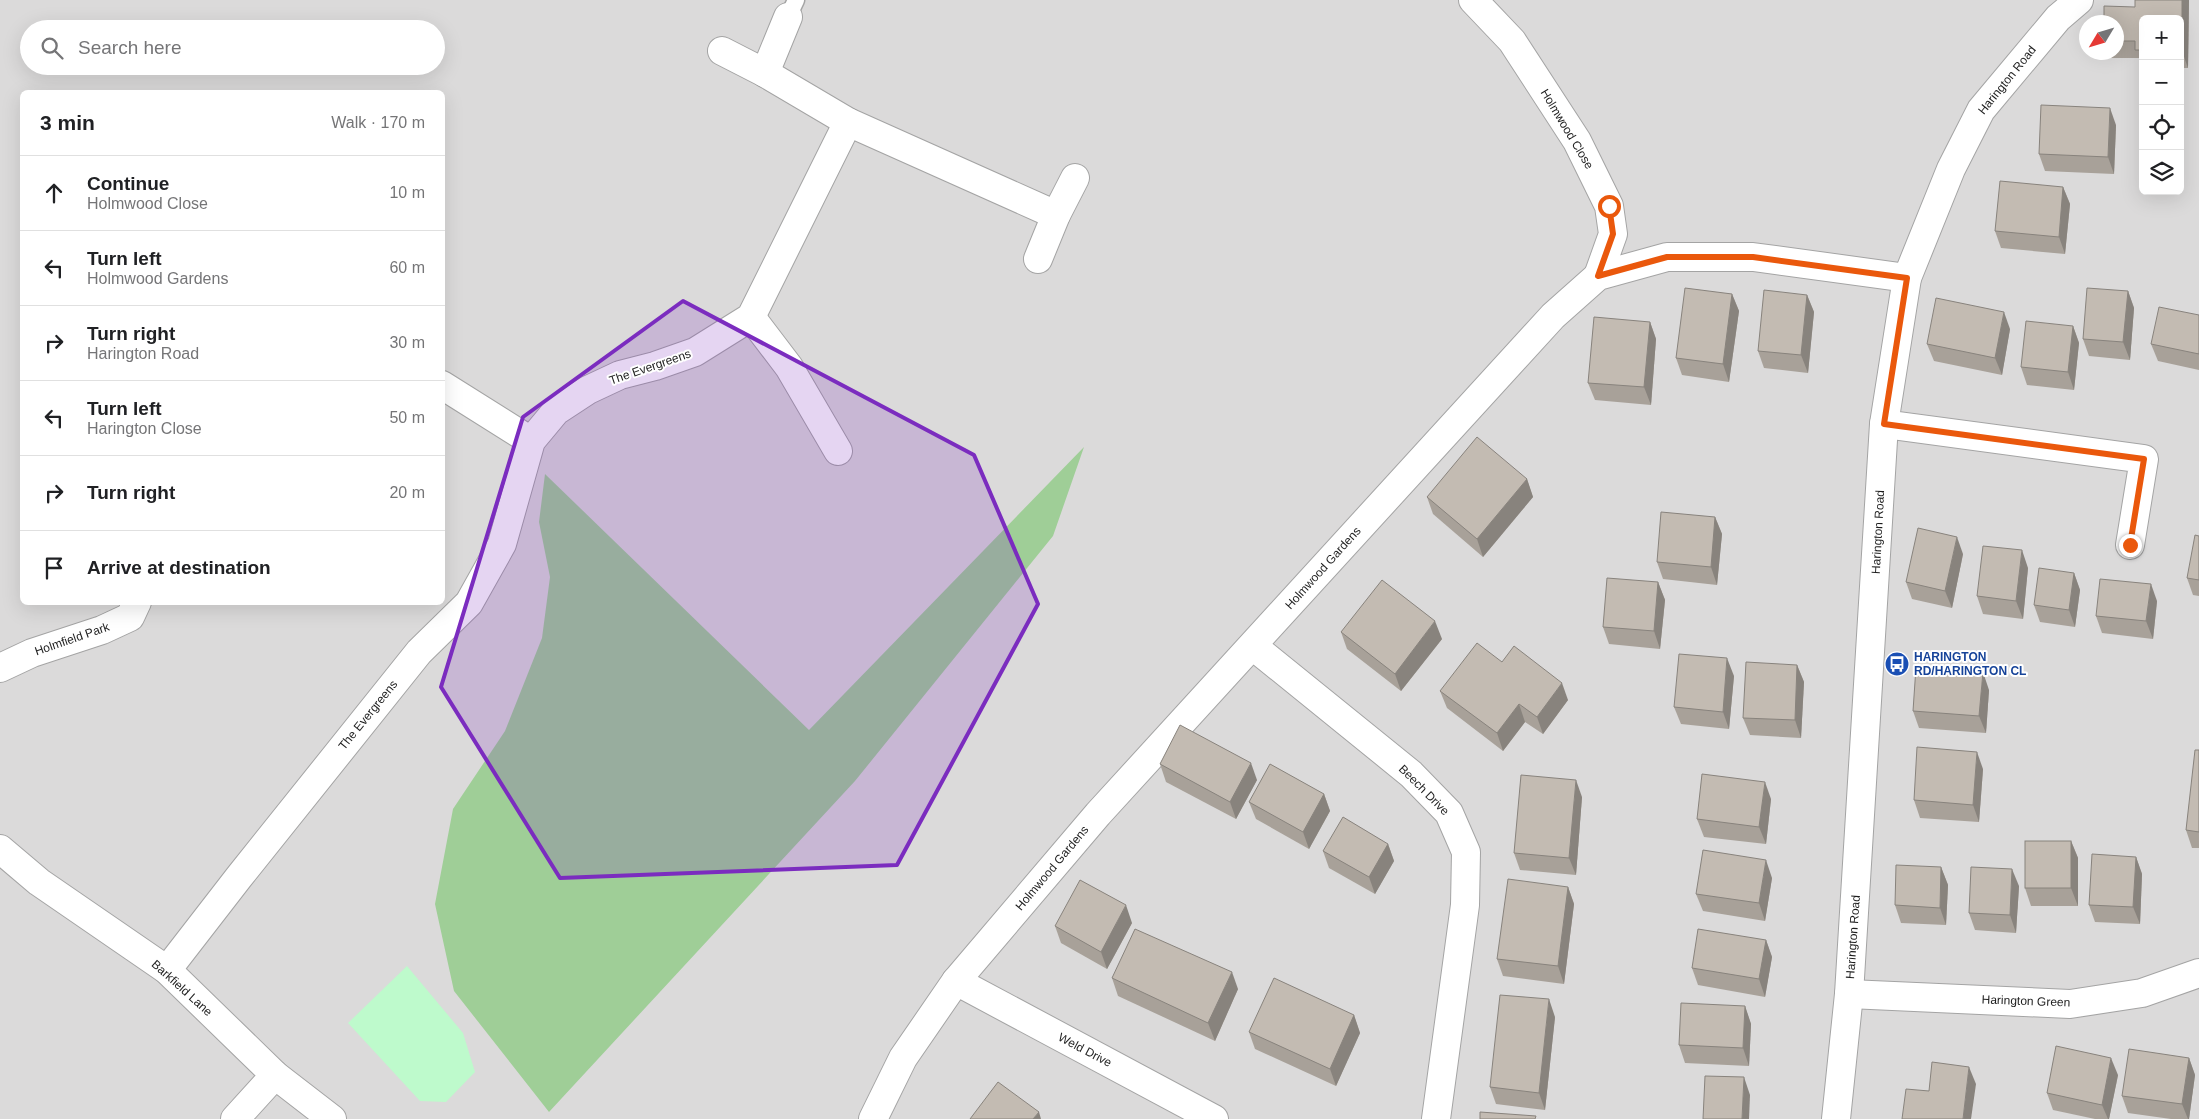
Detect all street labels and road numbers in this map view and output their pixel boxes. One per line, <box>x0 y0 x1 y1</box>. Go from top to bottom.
street label: Harington Road <box>1975 43 2039 117</box>
street label: Holmwood Close <box>1538 87 1597 172</box>
street label: The Evergreens <box>607 346 693 388</box>
street label: Harington Road <box>1869 490 1887 574</box>
street label: Holmwood Gardens <box>1282 524 1364 612</box>
street label: Holmfield Park <box>33 619 112 658</box>
street label: The Evergreens <box>336 677 400 753</box>
street label: Beech Drive <box>1396 762 1452 818</box>
street label: Holmwood Gardens <box>1013 823 1091 913</box>
street label: Harington Road <box>1843 895 1863 979</box>
street label: Barkfield Lane <box>149 957 215 1019</box>
street label: Harington Green <box>1981 992 2071 1010</box>
street label: Weld Drive <box>1056 1030 1114 1070</box>

